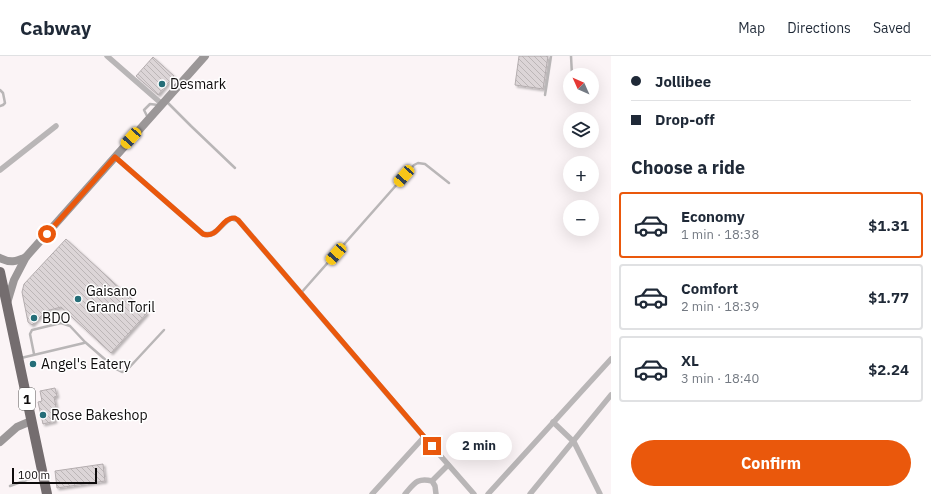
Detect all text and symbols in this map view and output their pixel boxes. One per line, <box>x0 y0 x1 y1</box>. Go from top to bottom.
text: Cabway <box>20 16 91 40</box>
text: Map <box>738 19 765 37</box>
text: Directions <box>787 19 851 37</box>
text: Saved <box>873 19 911 37</box>
north arrow <box>563 68 599 104</box>
map controls <box>563 68 599 236</box>
text: Jollibee <box>655 72 711 91</box>
place label: Desmark <box>170 75 227 93</box>
marker: Desmark <box>157 79 167 89</box>
text: Drop-off <box>655 110 715 129</box>
button: layers <box>563 112 599 148</box>
car <box>119 125 143 151</box>
button: + <box>563 156 599 192</box>
text: Choose a ride <box>631 156 745 179</box>
car <box>392 163 416 189</box>
button: − <box>563 200 599 236</box>
icon: car <box>633 207 669 243</box>
text: Economy <box>681 207 745 226</box>
text: $1.31 <box>868 216 909 235</box>
route start <box>38 225 56 243</box>
text: 1 min · 18:38 <box>681 226 759 243</box>
car <box>324 241 348 267</box>
icon: car <box>633 279 669 315</box>
text: Comfort <box>681 279 738 298</box>
place label: Gaisano Grand Toril <box>86 282 155 316</box>
text: $1.77 <box>868 288 909 307</box>
marker: Gaisano Grand Toril <box>73 294 83 304</box>
text: 2 min · 18:39 <box>681 298 759 315</box>
place label: BDO <box>42 309 71 327</box>
marker: BDO <box>29 313 39 323</box>
icon: car <box>633 351 669 387</box>
text: XL <box>681 351 699 370</box>
place label: Angel's Eatery <box>41 355 131 373</box>
marker: Angel's Eatery <box>28 359 38 369</box>
text: $2.24 <box>868 360 909 379</box>
text: 3 min · 18:40 <box>681 370 759 387</box>
road number: 1 <box>19 388 35 410</box>
place label: Rose Bakeshop <box>51 406 148 424</box>
marker: Rose Bakeshop <box>38 410 48 420</box>
callout: 2 min <box>446 432 512 460</box>
route end <box>423 437 441 455</box>
text: 2 min <box>462 437 496 454</box>
button: Confirm <box>631 440 911 486</box>
scale bar <box>12 466 97 485</box>
text: 100 m <box>18 468 50 482</box>

